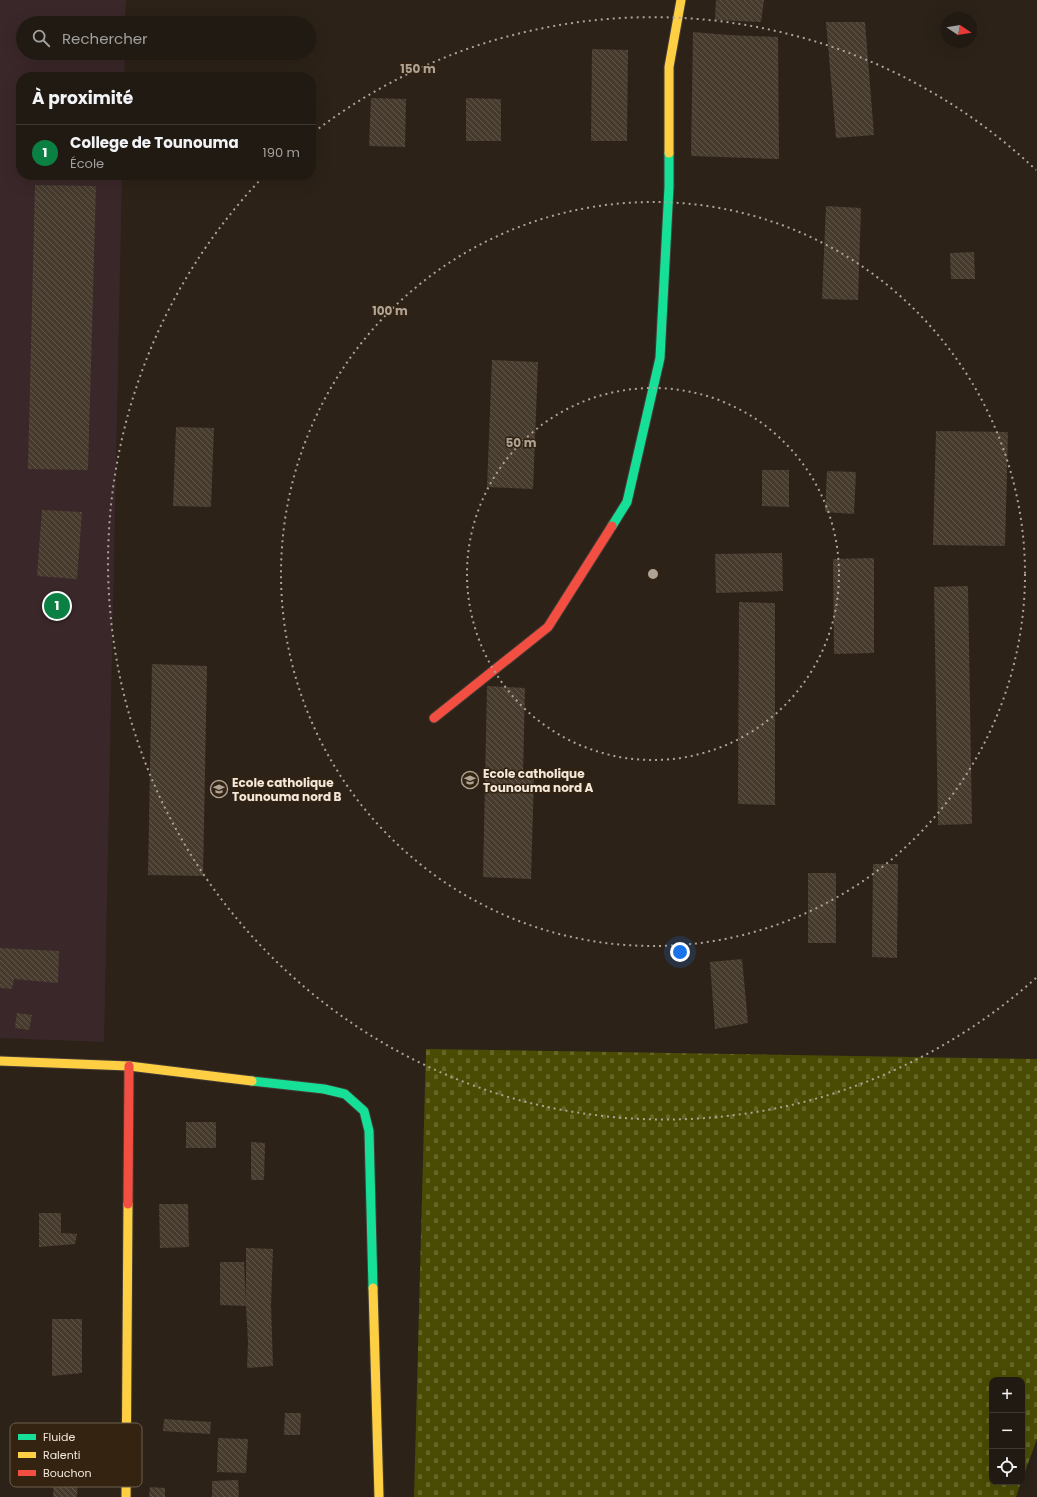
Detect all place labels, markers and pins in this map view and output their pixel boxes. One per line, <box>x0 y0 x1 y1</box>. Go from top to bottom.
centre of rings <box>646 567 660 581</box>
pin: 1 <box>44 591 70 621</box>
place label: Ecole catholique Tounouma nord A <box>483 765 594 796</box>
school or university icon: Ecole catholique Tounouma nord A <box>460 770 480 790</box>
place label: Ecole catholique Tounouma nord B <box>232 774 342 805</box>
school or university icon: Ecole catholique Tounouma nord B <box>209 779 229 799</box>

